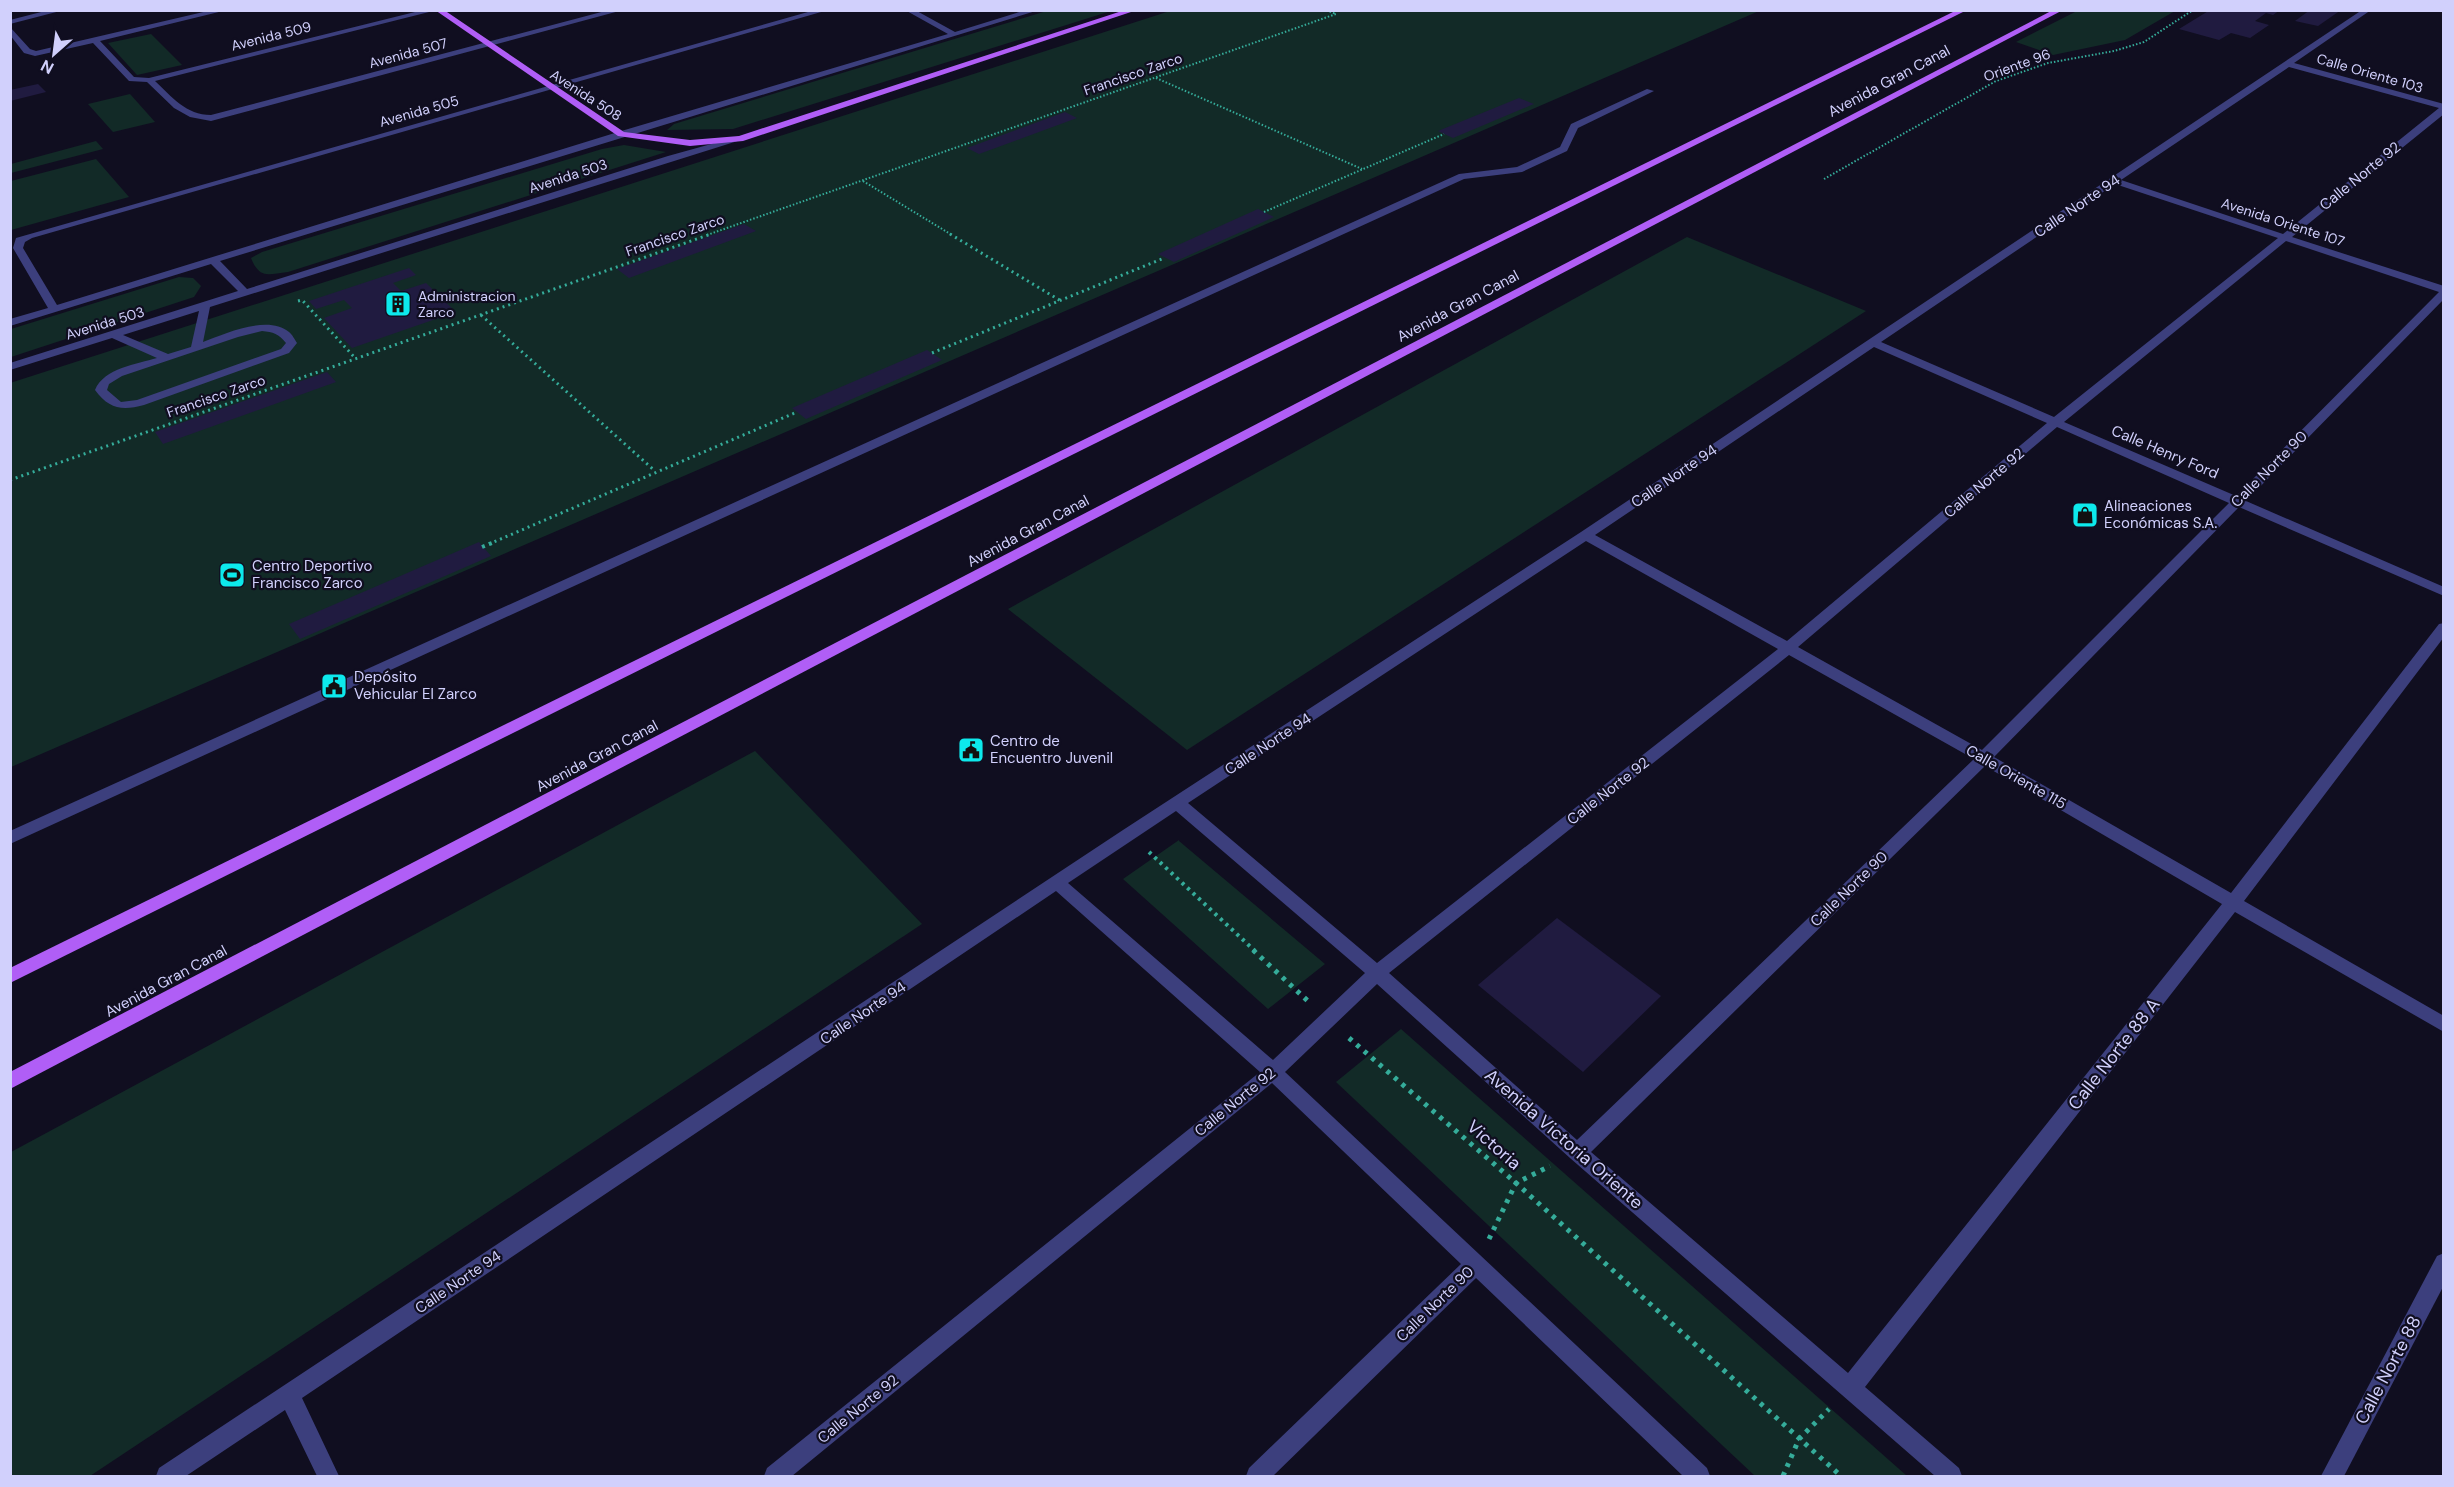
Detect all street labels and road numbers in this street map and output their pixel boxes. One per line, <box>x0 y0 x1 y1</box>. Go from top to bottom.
street label: Avenida 509 <box>229 17 313 55</box>
street label: Avenida 507 <box>367 34 449 72</box>
street label: Avenida Gran Canal <box>1824 40 1954 122</box>
street label: Oriente 96 <box>1981 45 2053 85</box>
street label: Francisco Zarco <box>1081 49 1185 99</box>
street label: Calle Oriente 103 <box>2315 49 2425 97</box>
street label: Avenida 508 <box>547 65 625 125</box>
street label: Avenida 505 <box>377 91 461 131</box>
street label: Calle Norte 92 <box>2315 137 2405 215</box>
street label: Avenida 503 <box>526 155 610 197</box>
street label: Calle Norte 94 <box>2030 170 2124 242</box>
street label: Avenida Oriente 107 <box>2219 194 2347 250</box>
street label: Francisco Zarco <box>623 210 727 260</box>
street label: Avenida Gran Canal <box>1393 265 1523 347</box>
street label: Avenida 503 <box>63 302 147 344</box>
street label: Francisco Zarco <box>164 371 268 421</box>
street label: Calle Henry Ford <box>2108 420 2222 484</box>
street label: Calle Norte 90 <box>2226 426 2312 512</box>
street label: Calle Norte 94 <box>1627 440 1721 512</box>
street label: Calle Norte 92 <box>1940 444 2028 522</box>
street label: Avenida Gran Canal <box>963 490 1093 572</box>
street label: Calle Norte 94 <box>1221 708 1315 780</box>
street label: Avenida Gran Canal <box>532 715 662 797</box>
street label: Calle Oriente 115 <box>1962 740 2070 814</box>
street label: Calle Norte 92 <box>1563 753 1653 829</box>
street label: Calle Norte 90 <box>1806 847 1892 931</box>
street label: Avenida Gran Canal <box>101 940 231 1022</box>
street label: Calle Norte 94 <box>816 977 910 1049</box>
street label: Calle Norte 88 A <box>2063 993 2165 1115</box>
street label: Calle Norte 92 <box>1190 1063 1280 1141</box>
street label: Avenida Victoria Oriente <box>1480 1064 1648 1214</box>
street label: Victoria <box>1463 1116 1525 1174</box>
street label: Calle Norte 94 <box>411 1246 505 1318</box>
street label: Calle Norte 90 <box>1392 1262 1478 1346</box>
street label: Calle Norte 88 <box>2349 1312 2427 1428</box>
street label: Calle Norte 92 <box>813 1370 903 1448</box>

